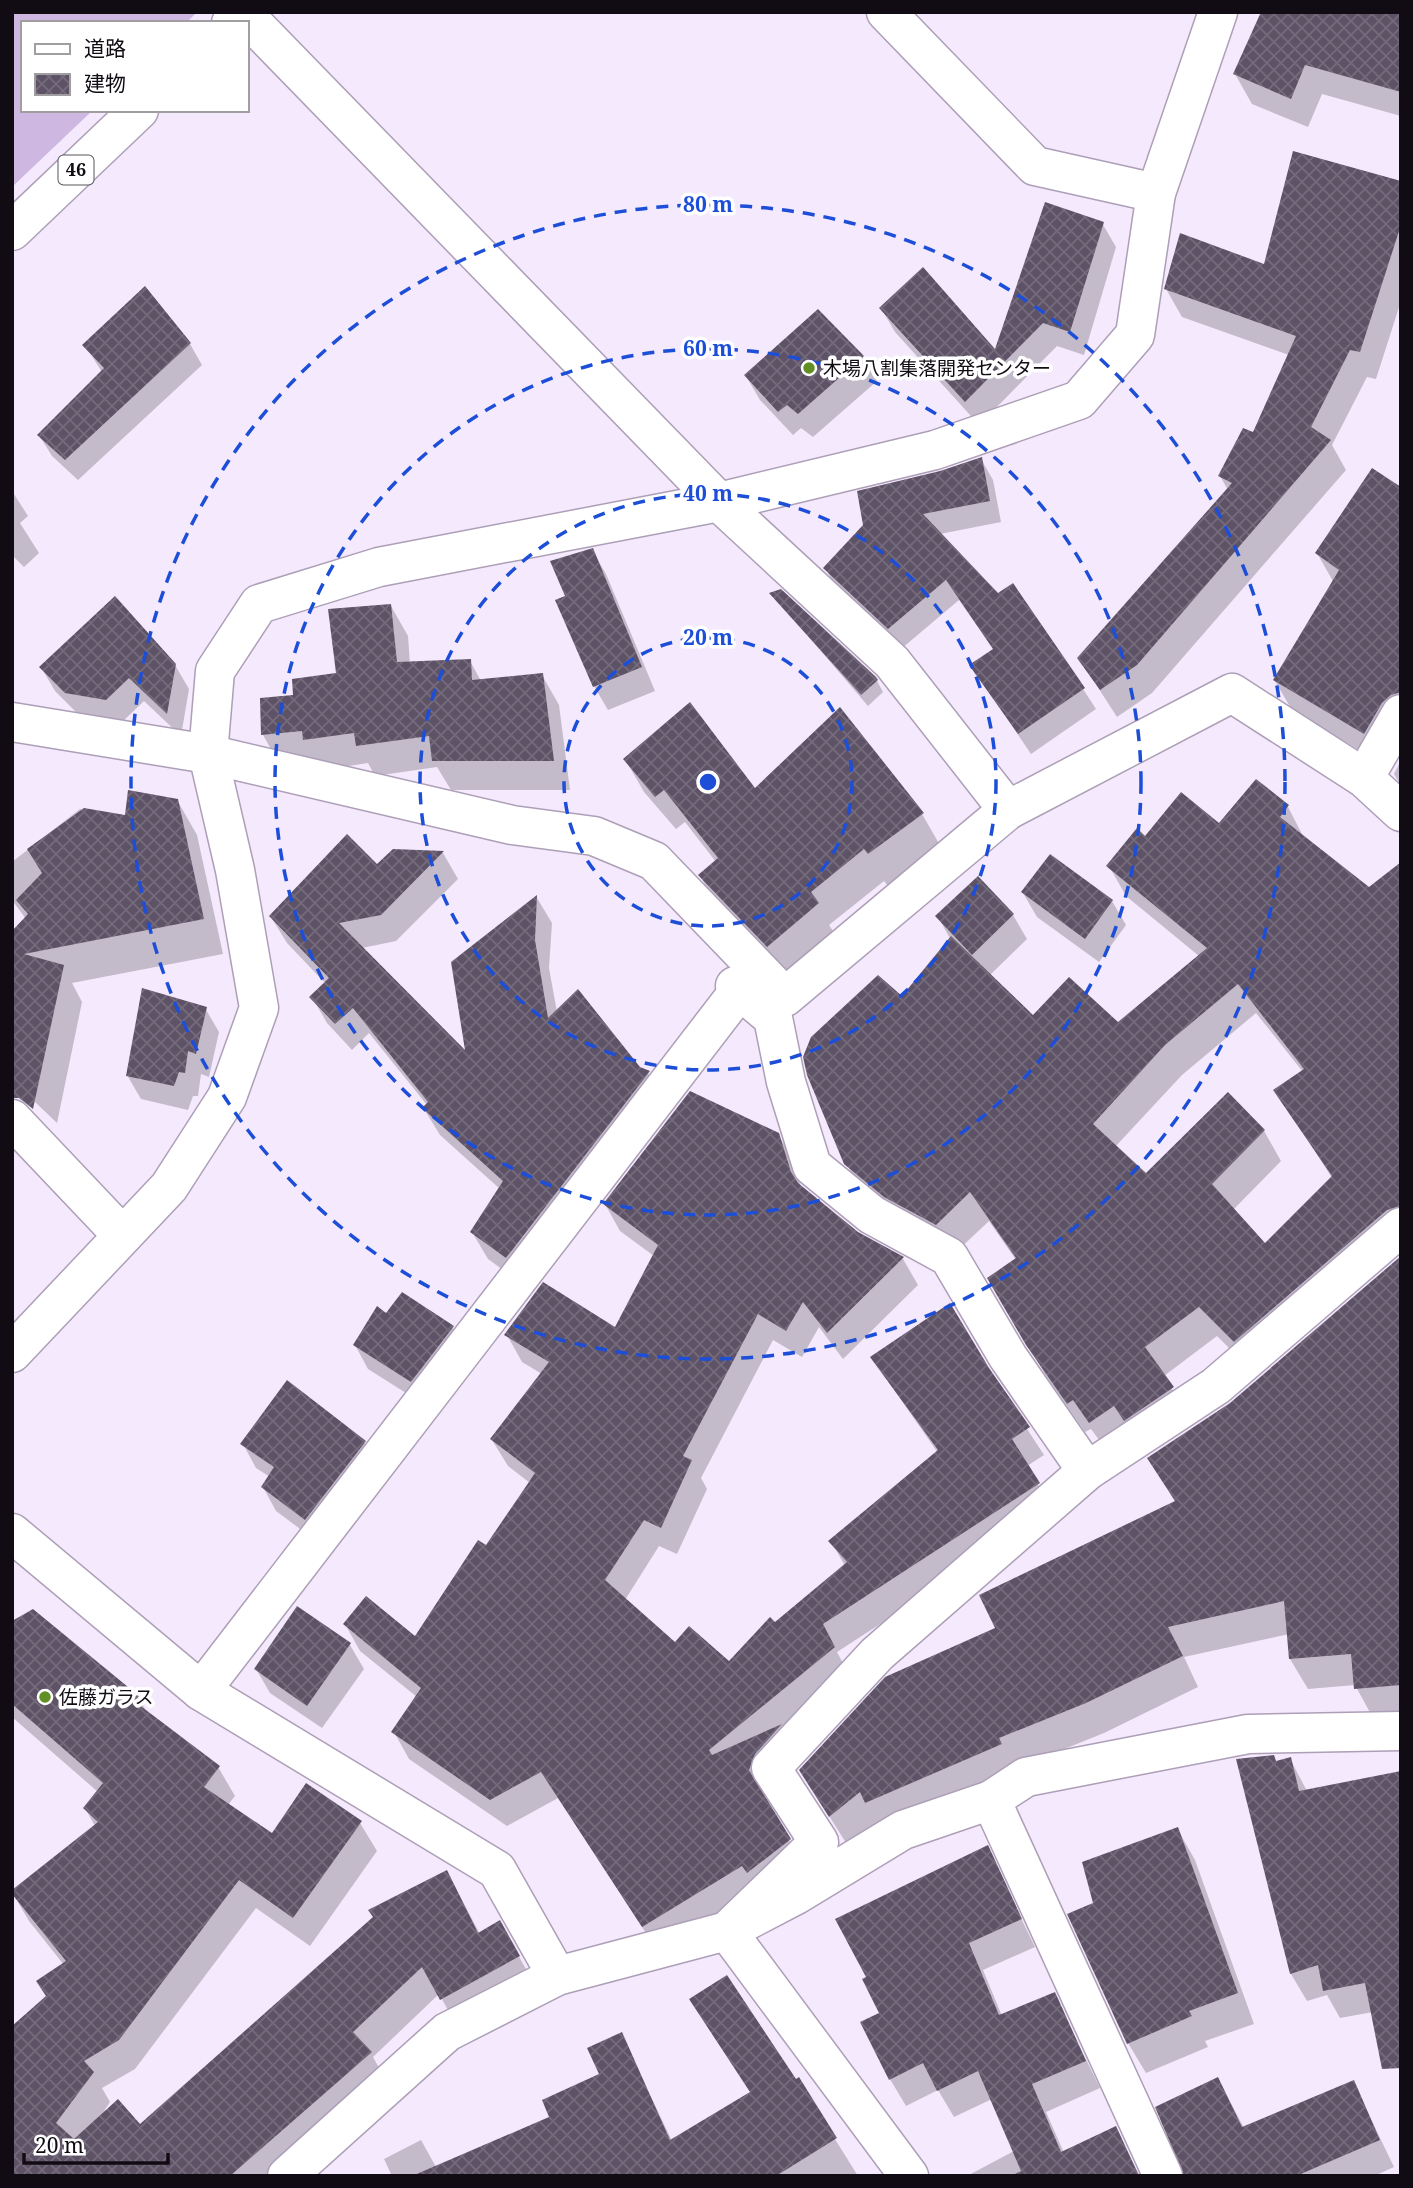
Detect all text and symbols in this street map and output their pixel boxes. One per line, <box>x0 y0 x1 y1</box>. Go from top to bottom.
legend <box>21 21 248 112</box>
text: 道路 <box>84 34 126 62</box>
text: 建物 <box>84 69 126 97</box>
road number: 46 <box>58 155 94 184</box>
text: 80 m <box>683 190 733 218</box>
text: 60 m <box>683 334 733 362</box>
place label: 木場八割集落開発センター <box>823 355 1051 381</box>
marker: 木場八割集落開発センター <box>801 360 817 376</box>
text: 40 m <box>683 479 733 507</box>
text: 20 m <box>683 623 733 651</box>
centre of rings <box>696 770 720 794</box>
place label: 佐藤ガラス <box>59 1684 154 1710</box>
marker: 佐藤ガラス <box>37 1689 53 1705</box>
scale bar <box>24 2122 168 2166</box>
text: 20 m <box>35 2131 84 2159</box>

